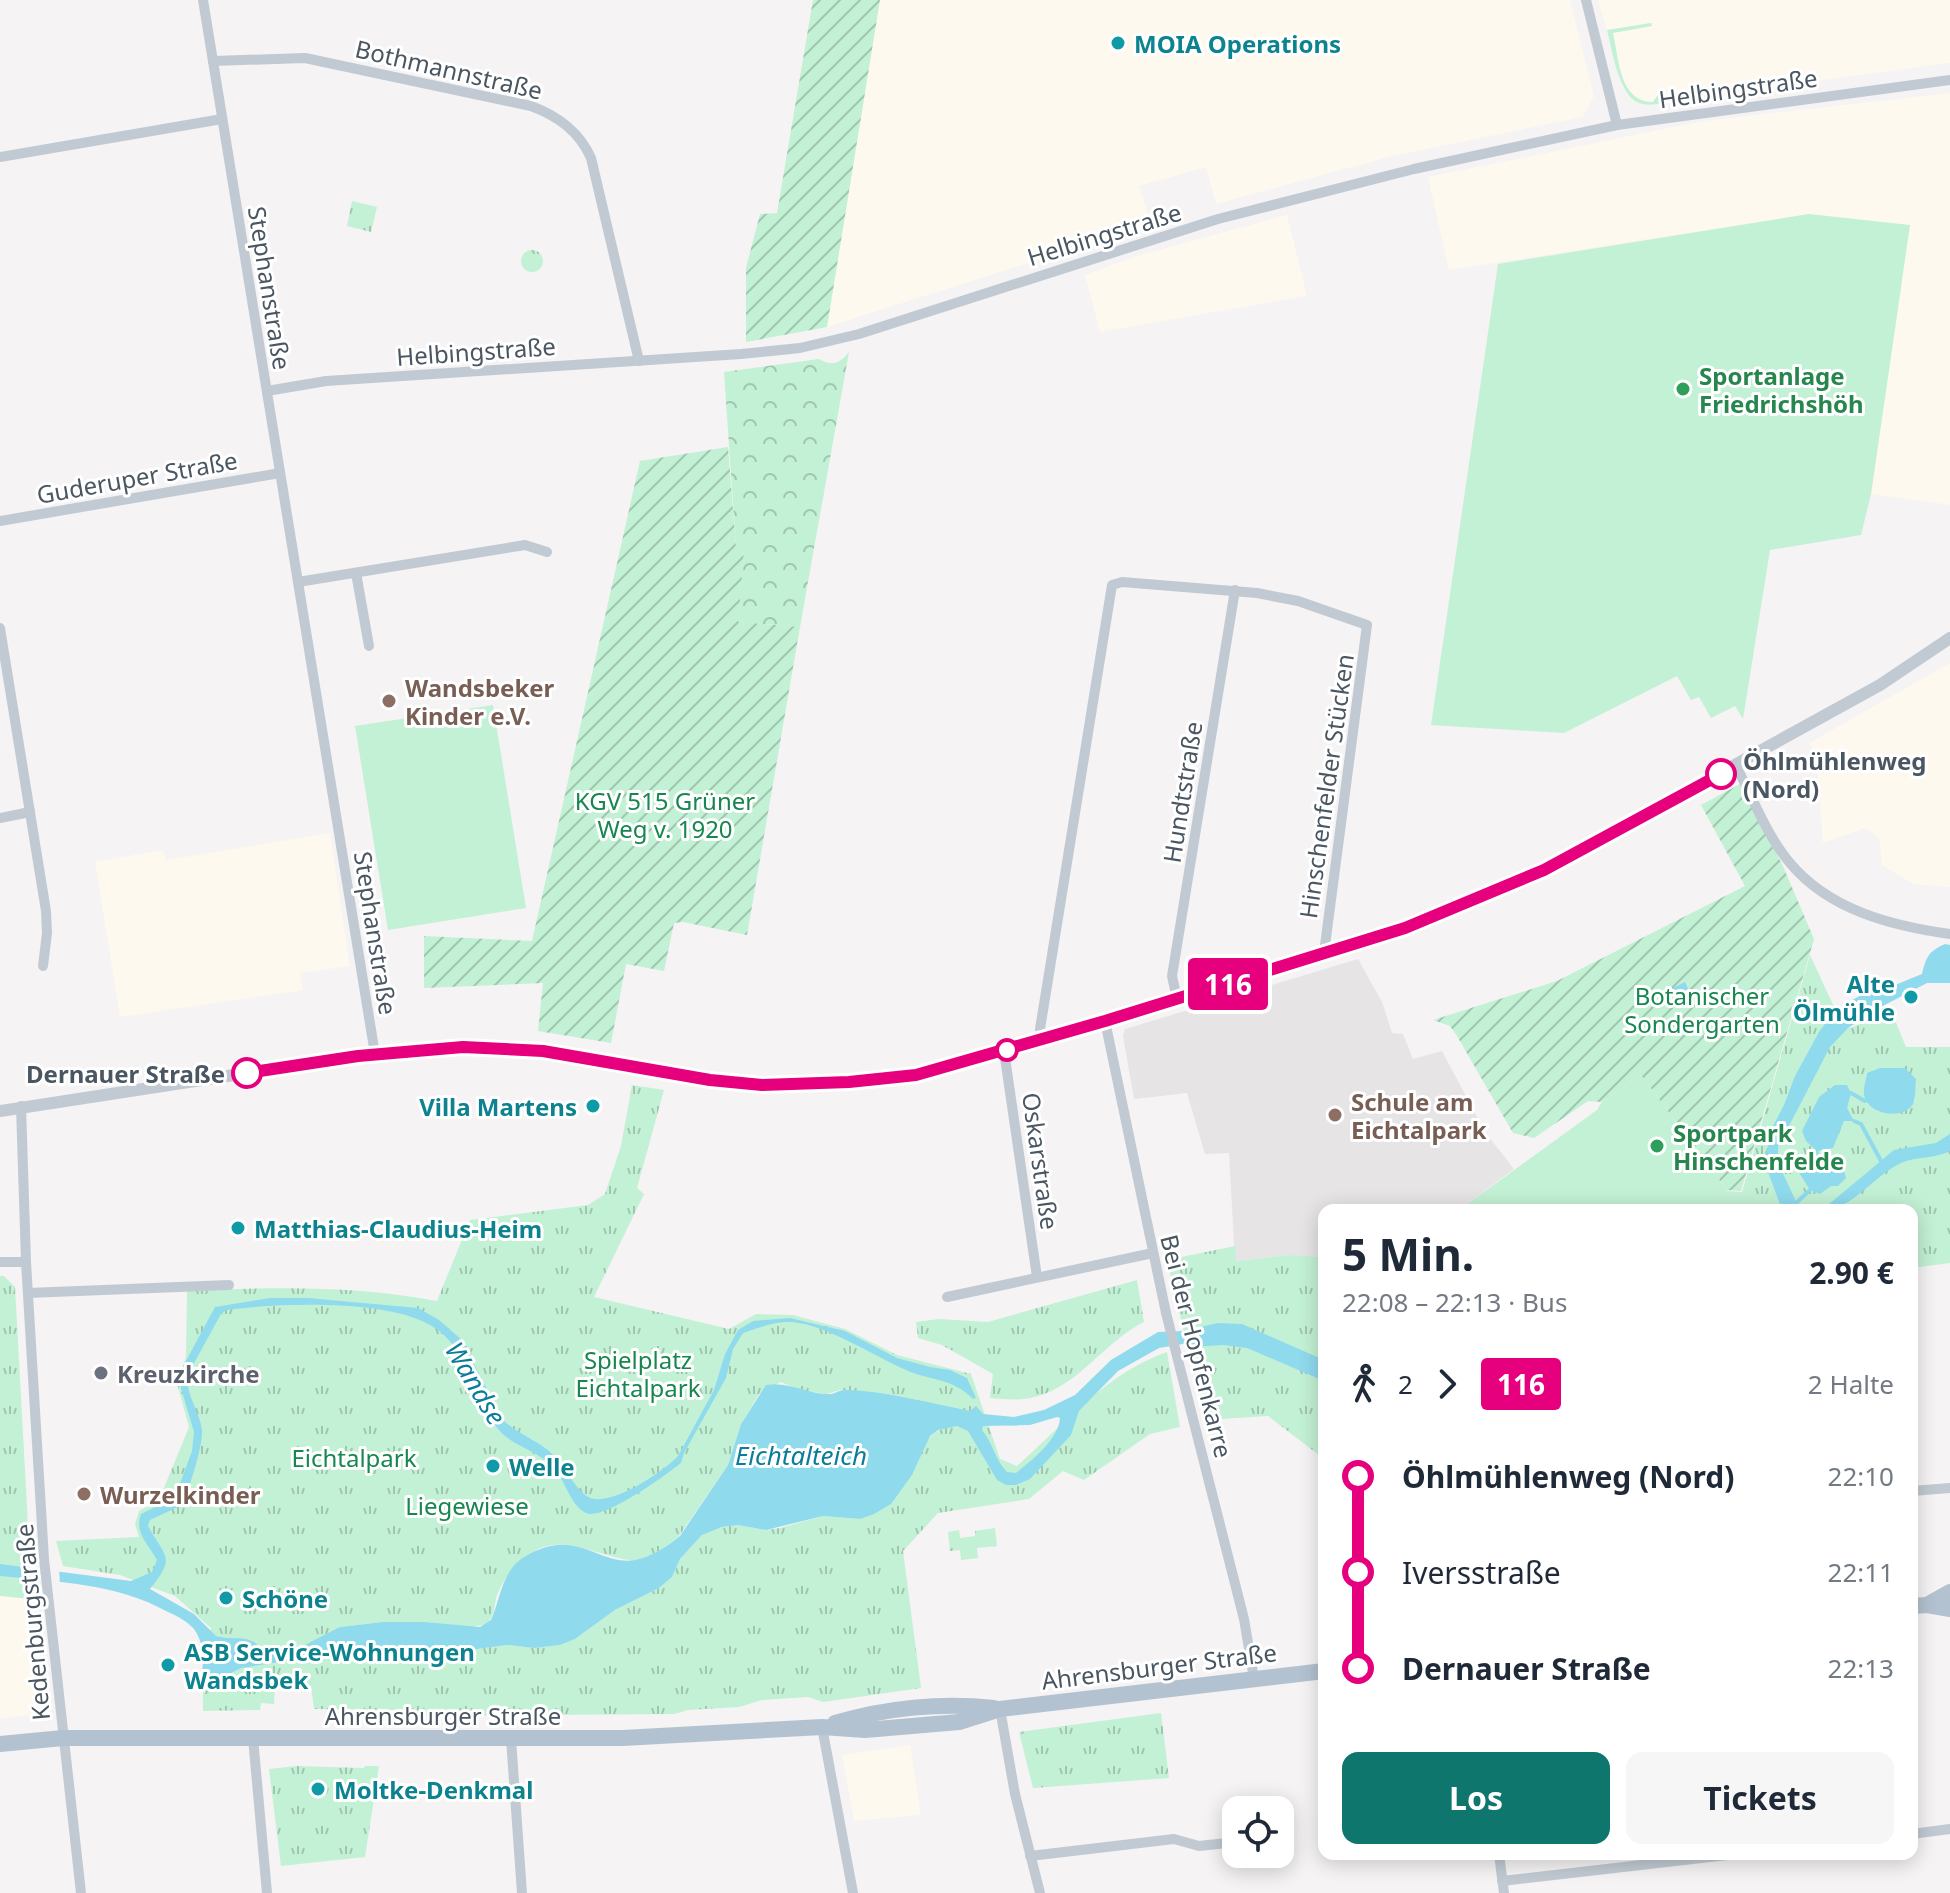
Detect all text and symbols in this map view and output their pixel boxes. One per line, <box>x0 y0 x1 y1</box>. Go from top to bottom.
place label: MOIA Operations <box>1134 27 1341 60</box>
street label: Bothmannstraße <box>352 31 546 107</box>
marker: MOIA Operations <box>1109 34 1127 52</box>
street label: Helbingstraße <box>1657 61 1819 115</box>
street label: Helbingstraße <box>1023 195 1185 273</box>
street label: Stephanstraße <box>241 204 299 372</box>
street label: Helbingstraße <box>395 329 557 373</box>
place label: Sportanlage Friedrichshöh <box>1699 359 1864 420</box>
marker: Sportanlage Friedrichshöh <box>1674 380 1692 398</box>
street label: Guderuper Straße <box>34 443 240 511</box>
street label: Hinschenfelder Stücken <box>1291 652 1361 920</box>
place label: Wandsbeker Kinder e.V. <box>405 671 555 732</box>
marker: Wandsbeker Kinder e.V. <box>380 692 398 710</box>
street label: Hundtstraße <box>1155 719 1209 865</box>
place label: Öhlmühlenweg (Nord) <box>1743 744 1926 805</box>
marker: Öhlmühlenweg (Nord) <box>1706 759 1736 789</box>
park label: KGV 515 Grüner Weg v. 1920 <box>575 784 755 845</box>
street label: Stephanstraße <box>347 849 405 1017</box>
line badge: 116 <box>1182 958 1274 1010</box>
text: 116 <box>1204 965 1252 1003</box>
place label: Alte Ölmühle <box>1793 967 1895 1028</box>
park label: Botanischer Sondergarten <box>1624 979 1780 1040</box>
marker: Alte Ölmühle <box>1902 988 1920 1006</box>
unlabelled marker <box>996 1039 1018 1061</box>
place label: Dernauer Straße <box>26 1057 225 1090</box>
marker: Dernauer Straße <box>232 1058 262 1088</box>
place label: Schule am Eichtalpark <box>1351 1085 1487 1146</box>
place label: Villa Martens <box>419 1090 577 1123</box>
street label: Oskarstraße <box>1015 1090 1067 1232</box>
marker: Villa Martens <box>584 1097 602 1115</box>
marker: Schule am Eichtalpark <box>1326 1106 1344 1124</box>
place label: Sportpark Hinschenfelde <box>1673 1116 1844 1177</box>
marker: Sportpark Hinschenfelde <box>1648 1137 1666 1155</box>
place label: Matthias-Claudius-Heim <box>254 1212 542 1245</box>
marker: Matthias-Claudius-Heim <box>229 1219 247 1237</box>
text: 5 Min. <box>1342 1224 1474 1284</box>
street label: Bei der Hopfenkarre <box>1153 1231 1241 1461</box>
text: 2.90 € <box>1809 1252 1894 1293</box>
text: 22:08 – 22:13 · Bus <box>1342 1284 1567 1320</box>
water label: Wandse <box>437 1335 515 1431</box>
park label: Spielplatz Eichtalpark <box>575 1343 701 1404</box>
place label: Kreuzkirche <box>117 1357 260 1390</box>
icon: walk <box>1342 1362 1386 1406</box>
icon: forward <box>1425 1362 1469 1406</box>
marker: Kreuzkirche <box>92 1364 110 1382</box>
text: 116 <box>1497 1365 1545 1403</box>
text: 2 <box>1398 1366 1413 1402</box>
text: 2 Halte <box>1808 1366 1894 1402</box>
water label: Eichtalteich <box>735 1437 867 1473</box>
park label: Eichtalpark <box>291 1441 417 1474</box>
place label: Welle <box>509 1450 575 1483</box>
text: Öhlmühlenweg (Nord) <box>1402 1456 1734 1497</box>
marker: Welle <box>484 1457 502 1475</box>
text: 22:10 <box>1828 1458 1894 1494</box>
place label: Wurzelkinder <box>100 1478 261 1511</box>
marker: Wurzelkinder <box>75 1485 93 1503</box>
park label: Liegewiese <box>405 1489 529 1522</box>
street label: Kedenburgstraße <box>7 1522 57 1722</box>
text: Iversstraße <box>1402 1552 1561 1593</box>
text: 22:11 <box>1828 1554 1894 1590</box>
place label: Schöne <box>242 1582 328 1615</box>
marker: Schöne <box>217 1589 235 1607</box>
place label: ASB Service-Wohnungen Wandsbek <box>184 1635 475 1696</box>
street label: Ahrensburger Straße <box>1040 1635 1278 1697</box>
text: Dernauer Straße <box>1402 1648 1651 1689</box>
text: 22:13 <box>1828 1650 1894 1686</box>
marker: ASB Service-Wohnungen Wandsbek <box>159 1656 177 1674</box>
street label: Ahrensburger Straße <box>325 1699 561 1732</box>
button: Los <box>1342 1752 1610 1844</box>
button: Tickets <box>1626 1752 1894 1844</box>
place label: Moltke-Denkmal <box>334 1773 533 1806</box>
marker: Moltke-Denkmal <box>309 1780 327 1798</box>
map controls <box>1222 1796 1294 1868</box>
button: locate <box>1222 1796 1294 1868</box>

